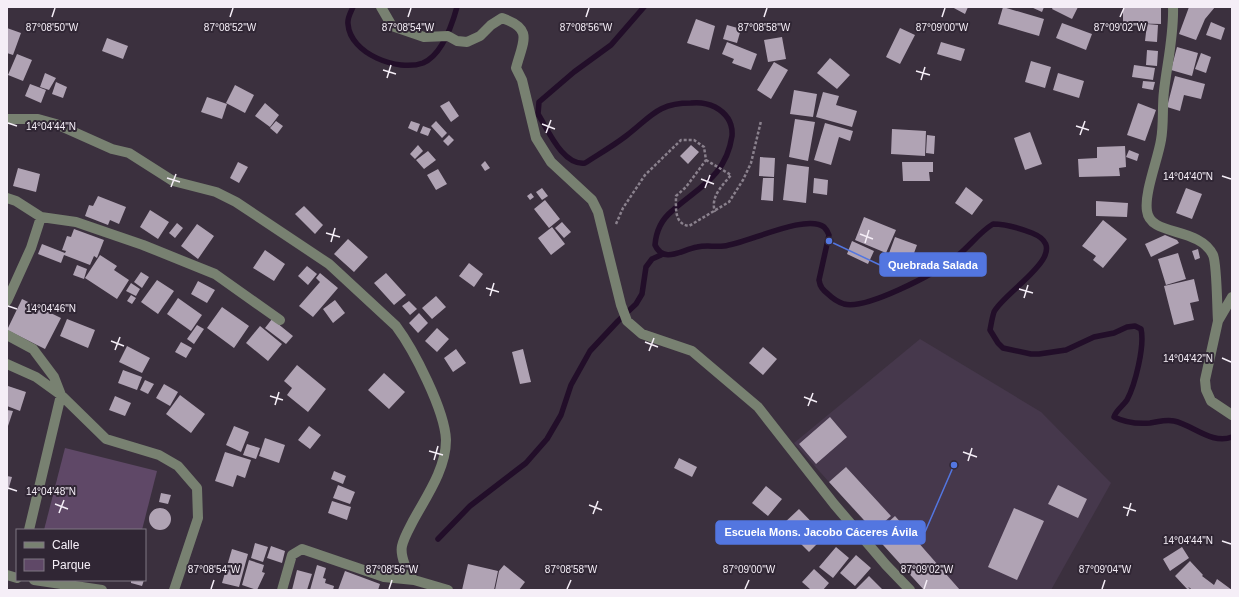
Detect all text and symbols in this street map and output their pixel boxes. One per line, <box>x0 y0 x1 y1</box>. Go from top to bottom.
text: 87°08'50"W <box>26 22 79 33</box>
text: 87°08'52"W <box>204 22 257 33</box>
text: 87°08'54"W <box>382 22 435 33</box>
text: 87°08'56"W <box>560 22 613 33</box>
text: 87°08'58"W <box>738 22 791 33</box>
text: 87°09'00"W <box>916 22 969 33</box>
text: 87°09'02"W <box>1094 22 1147 33</box>
text: 14°04'44"N <box>26 121 76 132</box>
text: 14°04'40"N <box>1163 171 1213 182</box>
callout: Quebrada Salada <box>880 253 986 276</box>
text: Quebrada Salada <box>888 259 979 271</box>
text: 14°04'46"N <box>26 303 76 314</box>
text: 14°04'42"N <box>1163 353 1213 364</box>
text: 14°04'48"N <box>26 486 76 497</box>
callout: Escuela Mons. Jacobo Cáceres Ávila <box>716 521 925 544</box>
text: Escuela Mons. Jacobo Cáceres Ávila <box>724 526 918 538</box>
legend <box>16 529 146 581</box>
text: 14°04'44"N <box>1163 535 1213 546</box>
text: Calle <box>52 538 80 552</box>
text: Parque <box>52 558 91 572</box>
text: 87°08'54"W <box>188 564 241 575</box>
text: 87°08'56"W <box>366 564 419 575</box>
text: 87°08'58"W <box>545 564 598 575</box>
text: 87°09'00"W <box>723 564 776 575</box>
text: 87°09'02"W <box>901 564 954 575</box>
text: 87°09'04"W <box>1079 564 1132 575</box>

